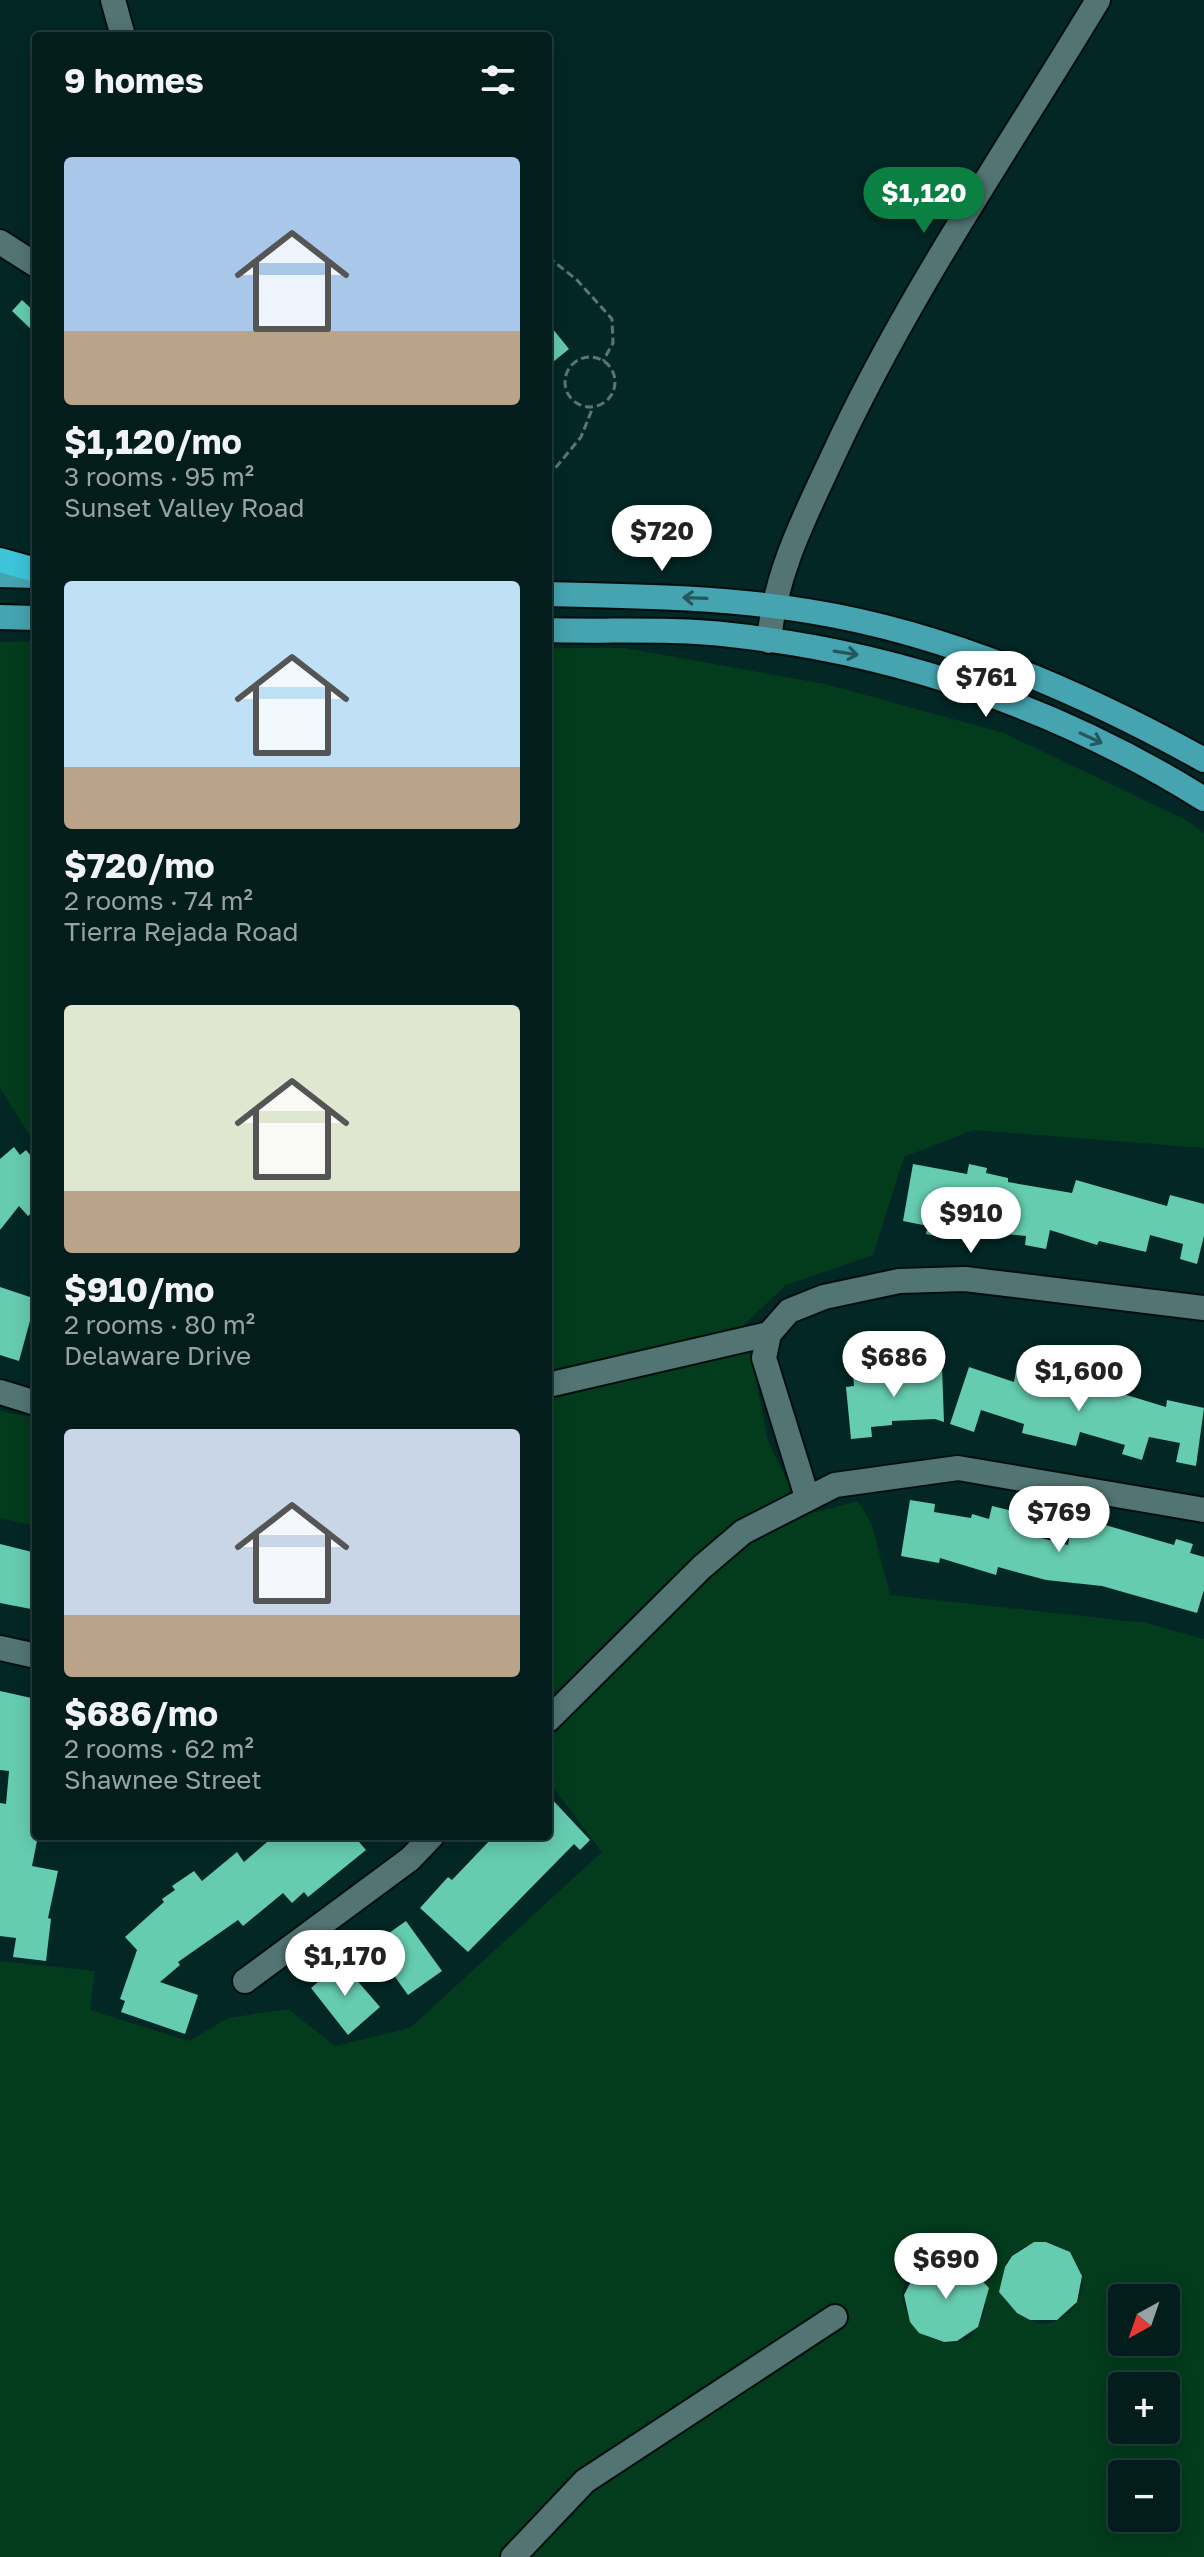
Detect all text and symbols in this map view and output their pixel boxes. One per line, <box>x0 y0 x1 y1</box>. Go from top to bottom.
icon: filters <box>476 58 520 102</box>
text: 9 homes <box>64 60 204 100</box>
pin: $1,120 <box>859 167 989 235</box>
text: $1,120 <box>881 177 967 208</box>
icon: home <box>220 209 364 353</box>
text: $1,120/mo <box>64 421 242 461</box>
text: 3 rooms · 95 m² <box>64 461 254 492</box>
text: Sunset Valley Road <box>64 492 304 523</box>
pin: $720 <box>615 505 709 573</box>
text: $720 <box>630 515 694 546</box>
one-way arrow <box>682 591 709 606</box>
icon: home <box>220 633 364 777</box>
one-way arrow <box>833 646 858 661</box>
pin: $761 <box>939 651 1033 719</box>
text: $761 <box>955 661 1017 692</box>
one-way arrow <box>1078 731 1102 746</box>
text: $720/mo <box>64 845 215 885</box>
text: 2 rooms · 74 m² <box>64 885 253 916</box>
text: Tierra Rejada Road <box>64 916 298 947</box>
icon: home <box>220 1057 364 1201</box>
pin: $910 <box>924 1187 1018 1255</box>
text: $910 <box>939 1197 1003 1228</box>
text: $910/mo <box>64 1269 214 1309</box>
text: 2 rooms · 80 m² <box>64 1309 255 1340</box>
pin: $686 <box>847 1331 941 1399</box>
text: Delaware Drive <box>64 1340 251 1371</box>
text: $686 <box>860 1341 928 1372</box>
pin: $1,600 <box>1014 1345 1144 1413</box>
text: $1,600 <box>1034 1355 1124 1386</box>
icon: home <box>220 1481 364 1625</box>
pin: $769 <box>1012 1486 1106 1554</box>
text: $769 <box>1027 1496 1091 1527</box>
text: $686/mo <box>64 1693 218 1733</box>
text: 2 rooms · 62 m² <box>64 1733 254 1764</box>
text: Shawnee Street <box>64 1764 262 1795</box>
pin: $1,170 <box>280 1930 410 1998</box>
text: $1,170 <box>303 1940 387 1971</box>
pin: $690 <box>899 2233 993 2301</box>
text: $690 <box>912 2243 980 2274</box>
north arrow <box>1108 2284 1180 2356</box>
map controls <box>1108 2284 1180 2532</box>
button: + <box>1108 2372 1180 2444</box>
button: − <box>1108 2460 1180 2532</box>

